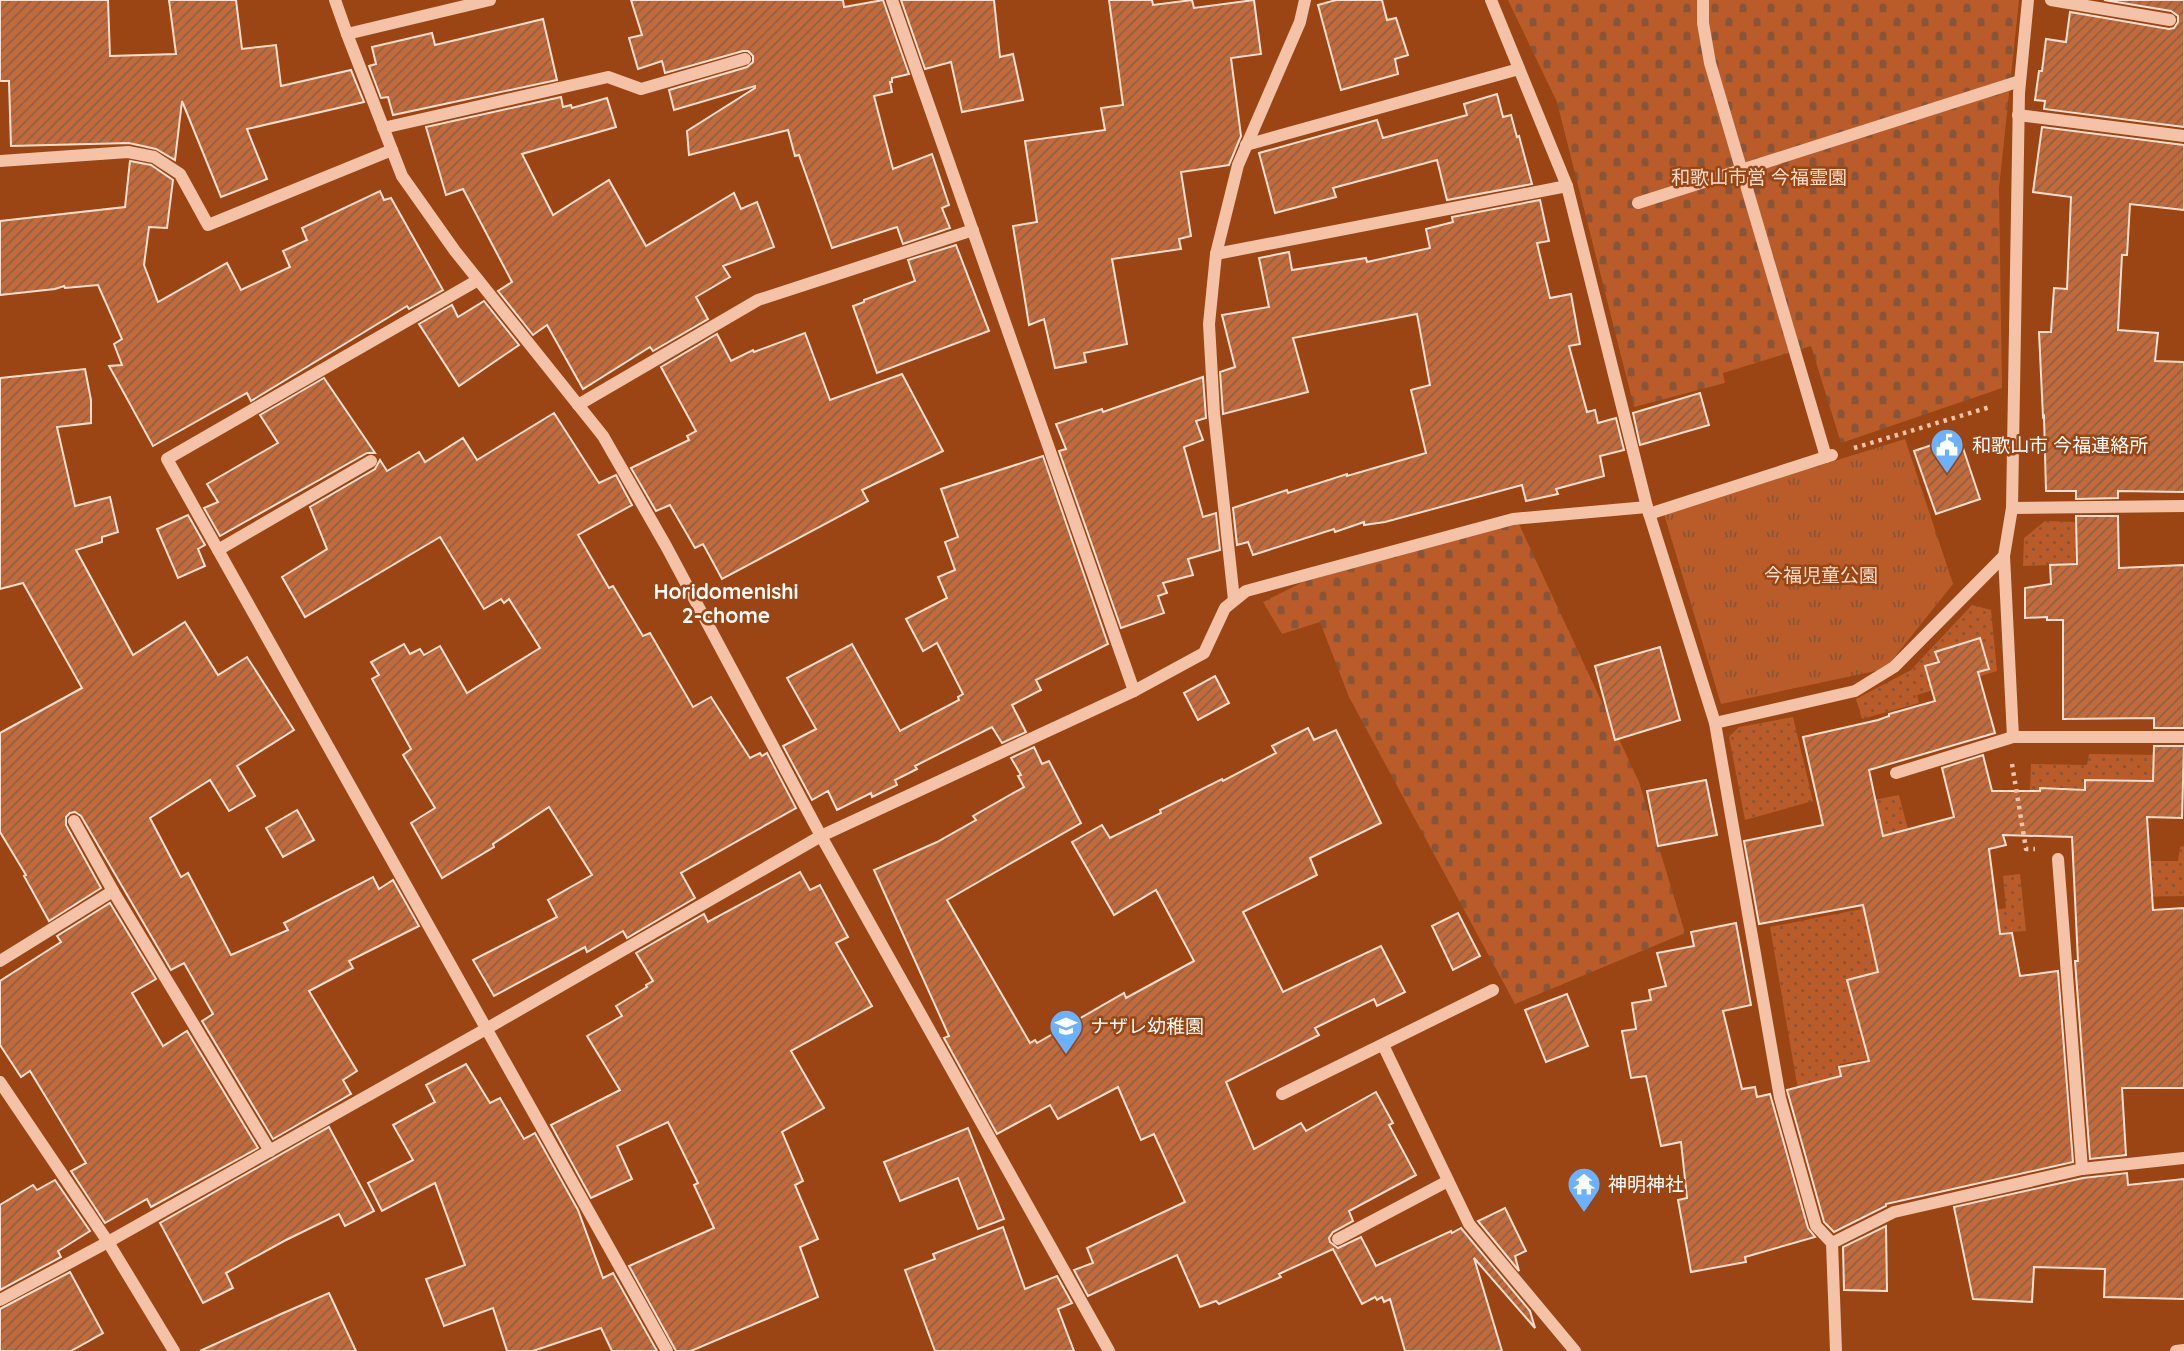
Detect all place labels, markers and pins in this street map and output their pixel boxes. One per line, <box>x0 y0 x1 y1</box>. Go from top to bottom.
public building icon: 和歌山市 今福連絡所 <box>1928 426 1966 475</box>
place label: 和歌山市 今福連絡所 <box>1972 433 2148 457</box>
school or university icon: ナザレ幼稚園 <box>1047 1007 1085 1056</box>
place label: ナザレ幼稚園 <box>1090 1014 1204 1038</box>
temple icon: 神明神社 <box>1565 1165 1603 1214</box>
place label: 神明神社 <box>1608 1172 1684 1196</box>

